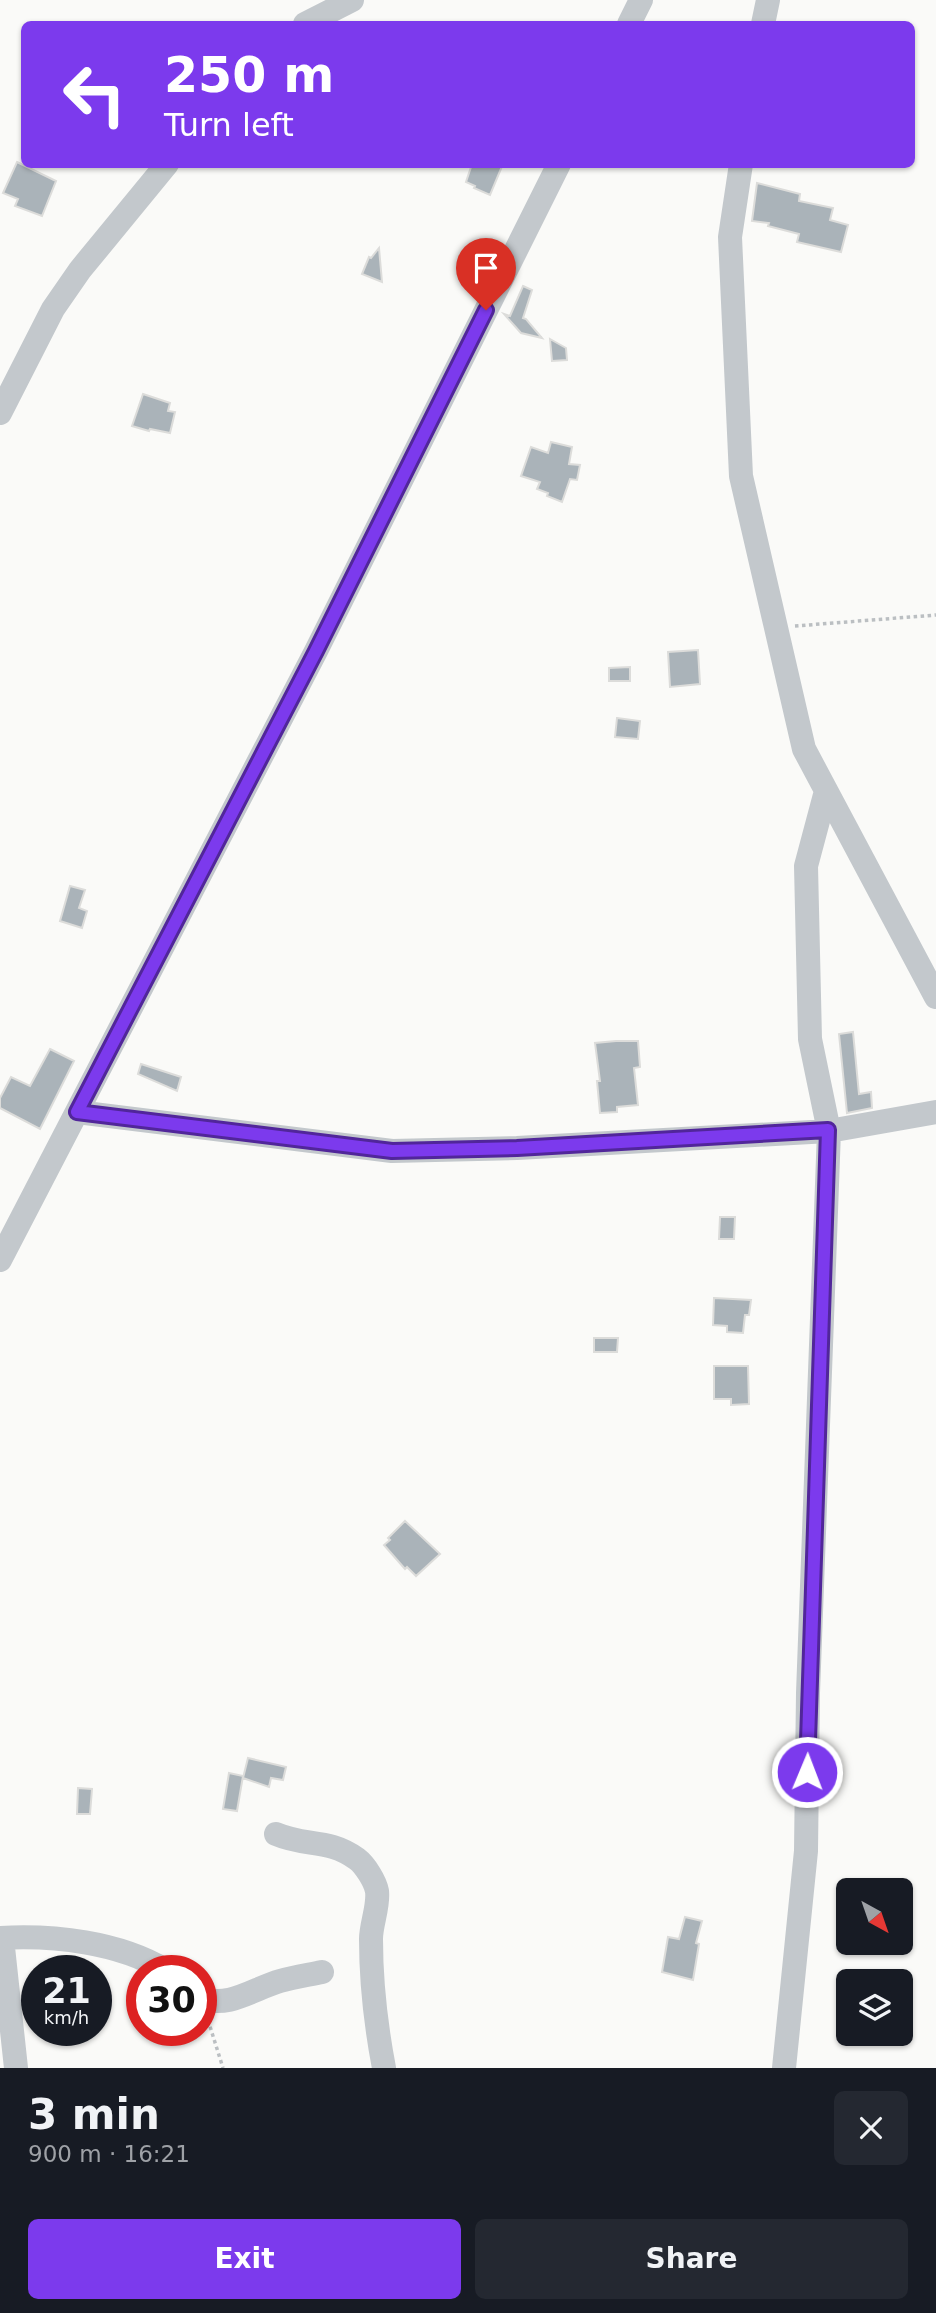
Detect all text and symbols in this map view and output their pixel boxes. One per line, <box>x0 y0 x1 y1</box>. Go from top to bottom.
text: 250 m <box>164 47 334 104</box>
icon: left <box>49 49 140 140</box>
text: Turn left <box>164 106 294 144</box>
pin <box>456 238 516 310</box>
icon: arrive <box>467 249 505 287</box>
position arrow <box>770 1735 844 1809</box>
north arrow <box>836 1878 914 1955</box>
map controls <box>836 1878 913 2046</box>
speed limit sign: 30 <box>126 1955 217 2046</box>
button: layers <box>836 1969 913 2046</box>
text: 21 <box>42 1971 91 2011</box>
text: km/h <box>44 2007 89 2028</box>
text: 3 min <box>28 2090 160 2139</box>
button: close <box>834 2091 908 2165</box>
text: 900 m · 16:21 <box>28 2141 190 2167</box>
button: Exit <box>28 2219 461 2299</box>
button: Share <box>475 2219 908 2299</box>

